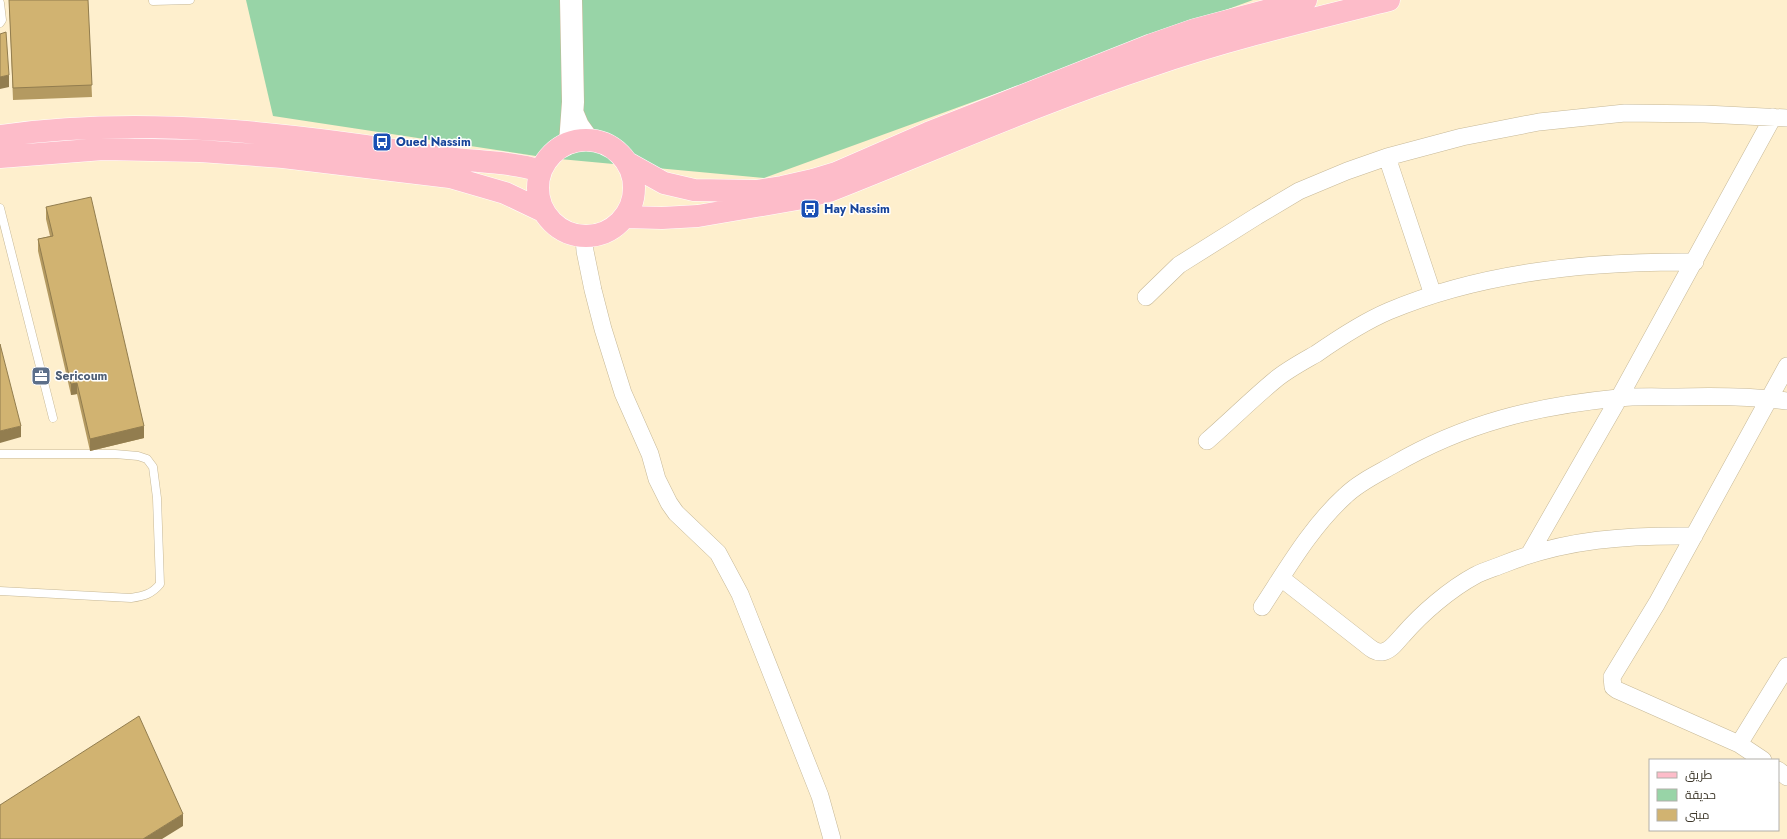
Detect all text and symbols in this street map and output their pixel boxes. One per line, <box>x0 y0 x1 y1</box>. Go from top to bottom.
bus stop icon: Oued Nassim <box>371 131 393 153</box>
place label: Oued Nassim <box>396 133 471 151</box>
bus stop icon: Hay Nassim <box>799 198 821 220</box>
place label: Hay Nassim <box>824 200 890 218</box>
office icon: Sericoum <box>30 365 52 387</box>
place label: Sericoum <box>55 367 108 385</box>
legend <box>1649 759 1779 831</box>
text: طريق <box>1685 766 1713 784</box>
text: حديقة <box>1685 786 1716 804</box>
text: مبنى <box>1685 806 1710 824</box>

